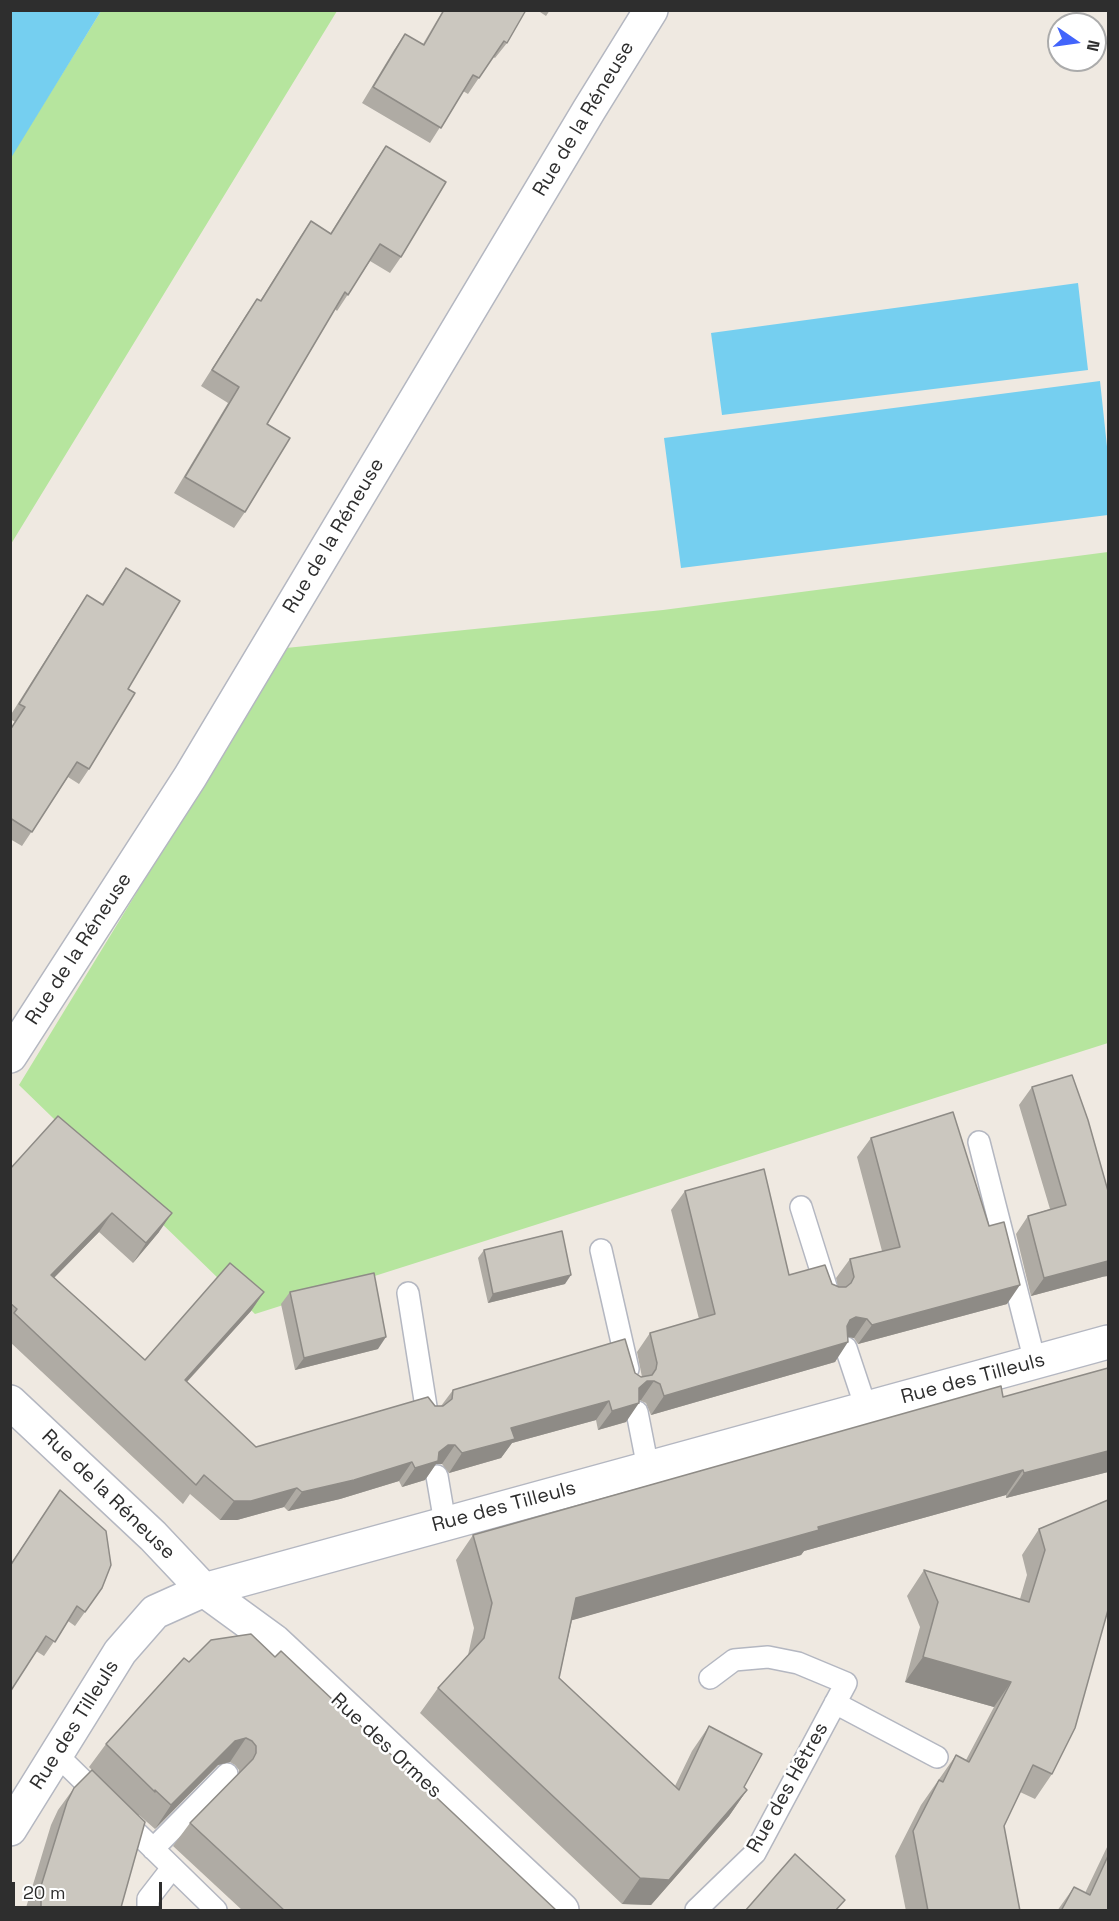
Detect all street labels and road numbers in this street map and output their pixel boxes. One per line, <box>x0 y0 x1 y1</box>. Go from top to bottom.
street label: Rue de la Réneuse <box>528 37 640 201</box>
street label: Rue de la Réneuse <box>278 454 390 618</box>
street label: Rue de la Réneuse <box>21 868 137 1030</box>
street label: Rue des Tilleuls <box>898 1348 1048 1410</box>
street label: Rue de la Réneuse <box>36 1425 180 1565</box>
street label: Rue des Tilleuls <box>429 1476 579 1538</box>
street label: Rue des Tilleuls <box>26 1656 124 1794</box>
street label: Rue des Ormes <box>326 1689 446 1803</box>
street label: Rue des Hêtres <box>742 1719 834 1857</box>

